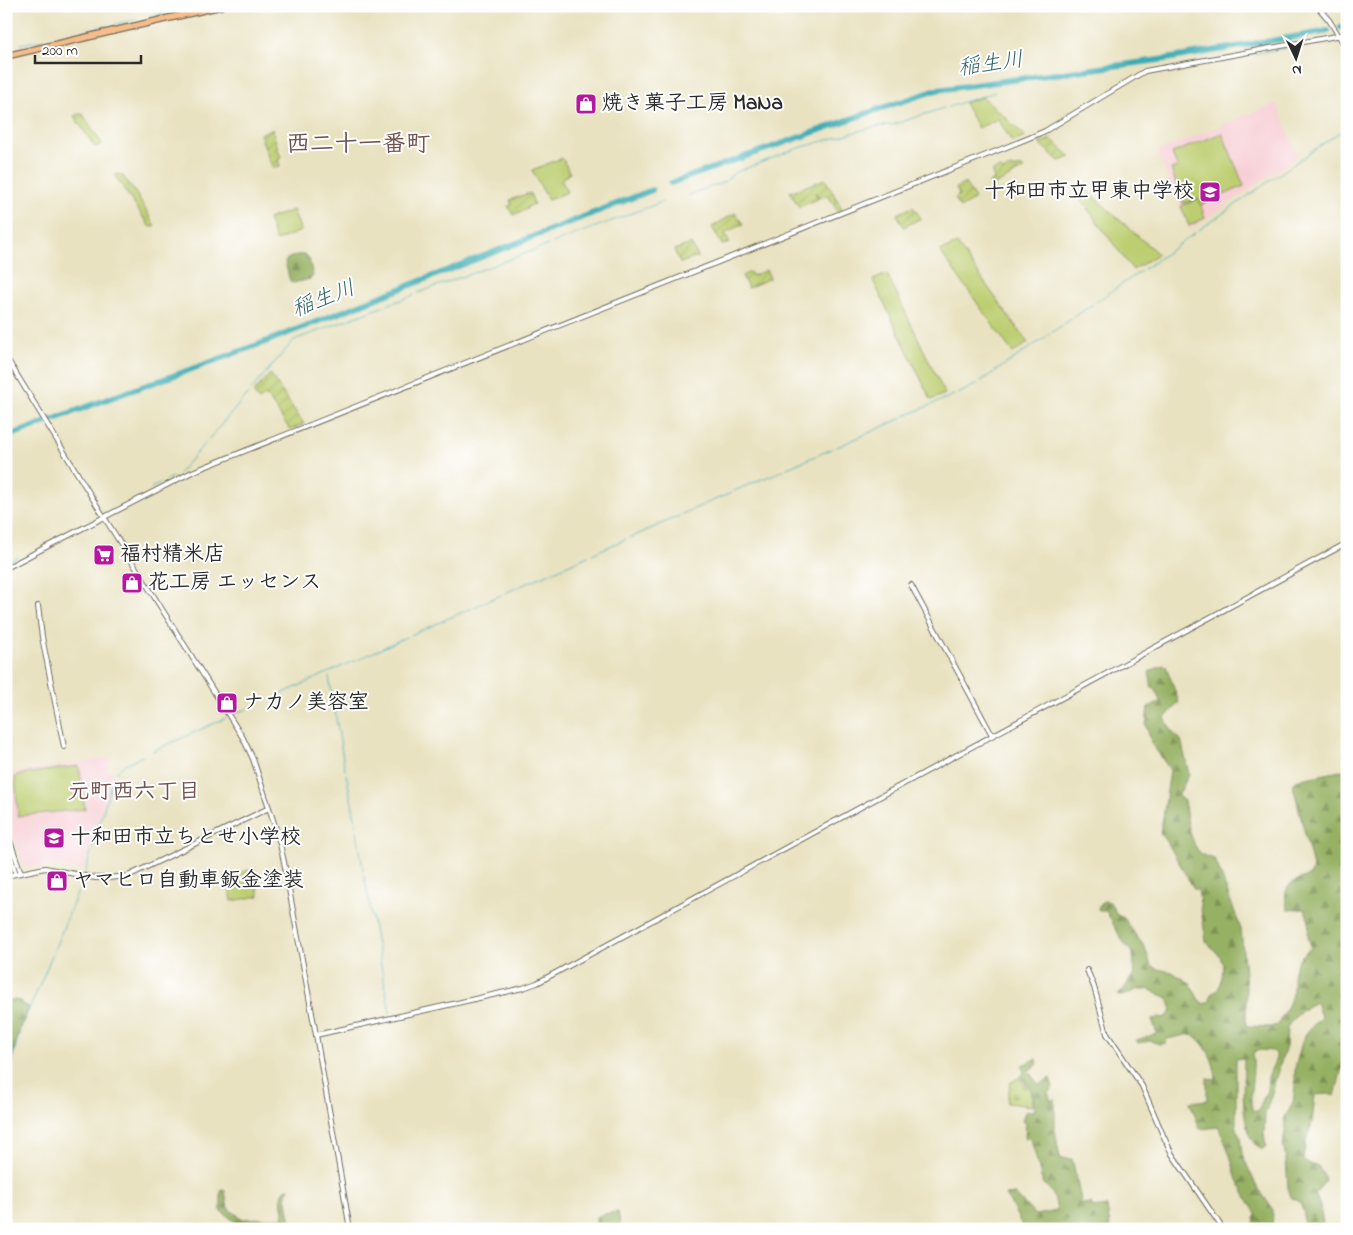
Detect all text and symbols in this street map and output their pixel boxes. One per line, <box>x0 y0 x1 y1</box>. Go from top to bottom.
scale bar <box>35 32 141 64</box>
north arrow <box>1270 32 1320 82</box>
text: 200 m <box>42 40 78 62</box>
water label: 稲生川 <box>956 45 1026 85</box>
text: N <box>1291 59 1302 80</box>
place label: 焼き菓子工房 MaNa <box>602 89 783 119</box>
shop icon: 焼き菓子工房 MaNa <box>574 92 598 116</box>
district label: 西二十一番町 <box>286 128 430 163</box>
place label: 十和田市立甲東中学校 <box>984 177 1194 207</box>
school or university icon: 十和田市立甲東中学校 <box>1198 180 1222 204</box>
water label: 稲生川 <box>287 273 361 327</box>
place label: 福村精米店 <box>120 540 225 570</box>
supermarket icon: 福村精米店 <box>92 543 116 567</box>
place label: 花工房 エッセンス <box>148 568 321 598</box>
shop icon: 花工房 エッセンス <box>120 571 144 595</box>
place label: ナカノ美容室 <box>243 688 369 718</box>
shop icon: ナカノ美容室 <box>215 691 239 715</box>
district label: 元町西六丁目 <box>68 777 200 809</box>
place label: 十和田市立ちとせ小学校 <box>70 823 301 853</box>
school or university icon: 十和田市立ちとせ小学校 <box>42 826 66 850</box>
place label: ヤマヒロ自動車鈑金塗装 <box>73 866 304 896</box>
shop icon: ヤマヒロ自動車鈑金塗装 <box>45 869 69 893</box>

